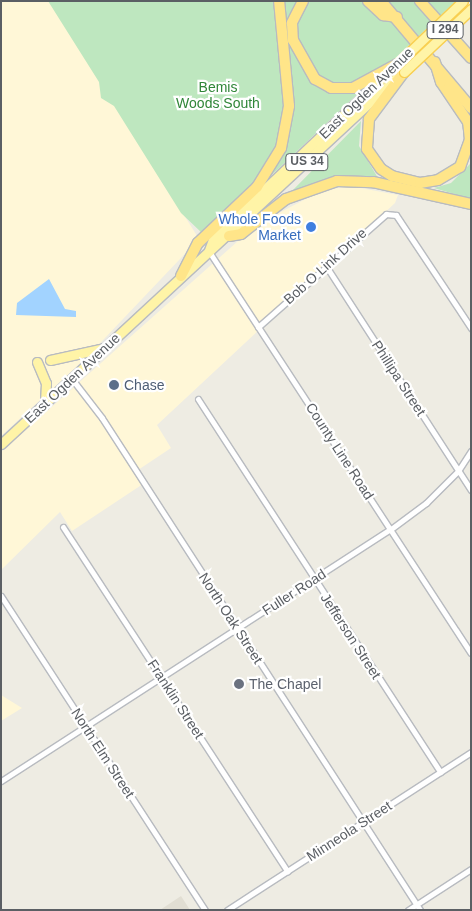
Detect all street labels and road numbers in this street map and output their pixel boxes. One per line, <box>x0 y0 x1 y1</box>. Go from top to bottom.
road number: I 294 <box>426 20 464 40</box>
street label: East Ogden Avenue <box>315 44 417 142</box>
road number: US 34 <box>284 152 330 172</box>
street label: Bob O Link Drive <box>280 224 370 308</box>
street label: East Ogden Avenue <box>21 329 123 427</box>
street label: Phillipa Street <box>368 337 430 419</box>
street label: County Line Road <box>302 399 378 503</box>
street label: Fuller Road <box>259 565 329 619</box>
street label: North Oak Street <box>195 569 267 667</box>
street label: Jefferson Street <box>317 590 385 682</box>
street label: Franklin Street <box>144 656 208 742</box>
street label: North Elm Street <box>68 705 138 801</box>
street label: Minneola Street <box>303 797 395 865</box>

